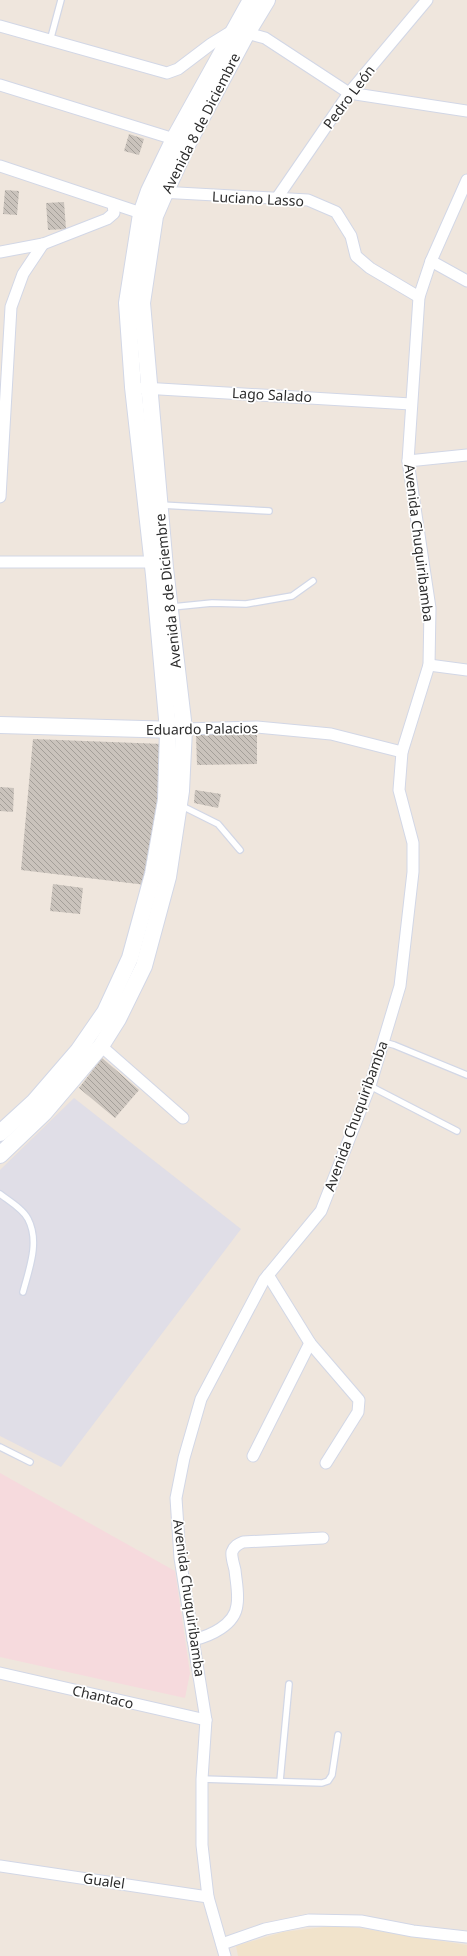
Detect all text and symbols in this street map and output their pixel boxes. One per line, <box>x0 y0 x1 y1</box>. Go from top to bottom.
street label: Avenida 8 de Diciembre <box>157 49 244 196</box>
street label: Pedro León <box>318 61 379 132</box>
street label: Luciano Lasso <box>212 187 304 210</box>
street label: Lago Salado <box>232 383 312 406</box>
street label: Avenida Chuquiribamba <box>400 463 439 623</box>
street label: Avenida 8 de Diciembre <box>150 513 185 669</box>
street label: Eduardo Palacios <box>146 718 259 739</box>
street label: Avenida Chuquiribamba <box>319 1038 392 1194</box>
street label: Avenida Chuquiribamba <box>169 1518 210 1678</box>
street label: Chantaco <box>71 1680 136 1713</box>
street label: Gualel <box>82 1868 126 1893</box>

